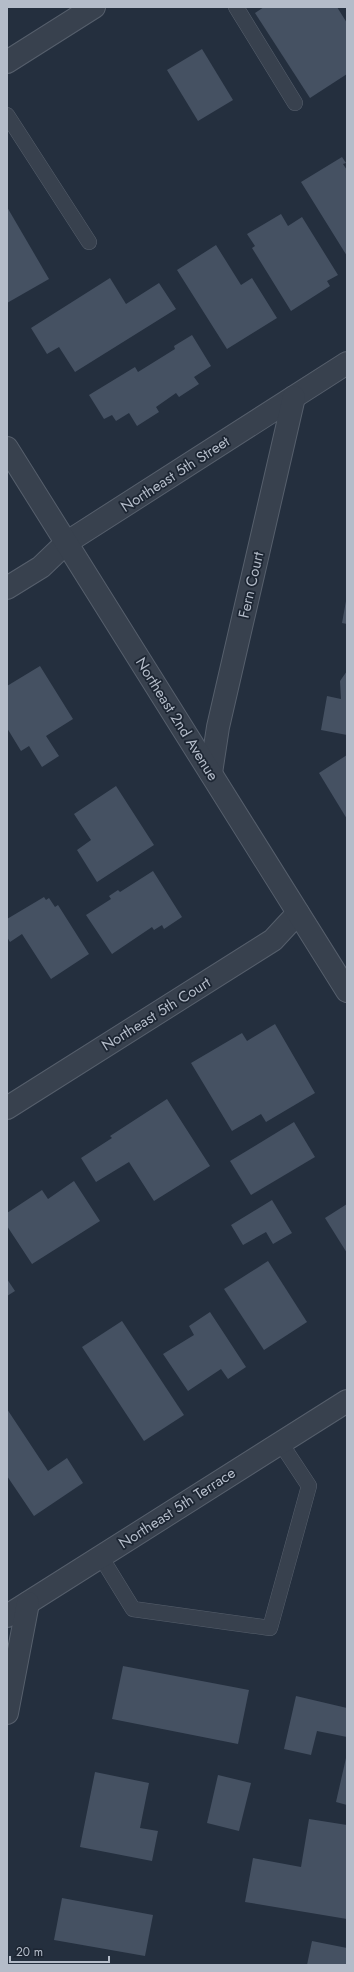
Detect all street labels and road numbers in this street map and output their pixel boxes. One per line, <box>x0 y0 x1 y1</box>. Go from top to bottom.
street label: Northeast 5th Street <box>116 430 234 517</box>
street label: Fern Court <box>233 549 269 620</box>
street label: Northeast 2nd Avenue <box>130 653 224 785</box>
street label: Northeast 5th Court <box>97 971 215 1056</box>
street label: Northeast 5th Terrace <box>114 1462 240 1554</box>

